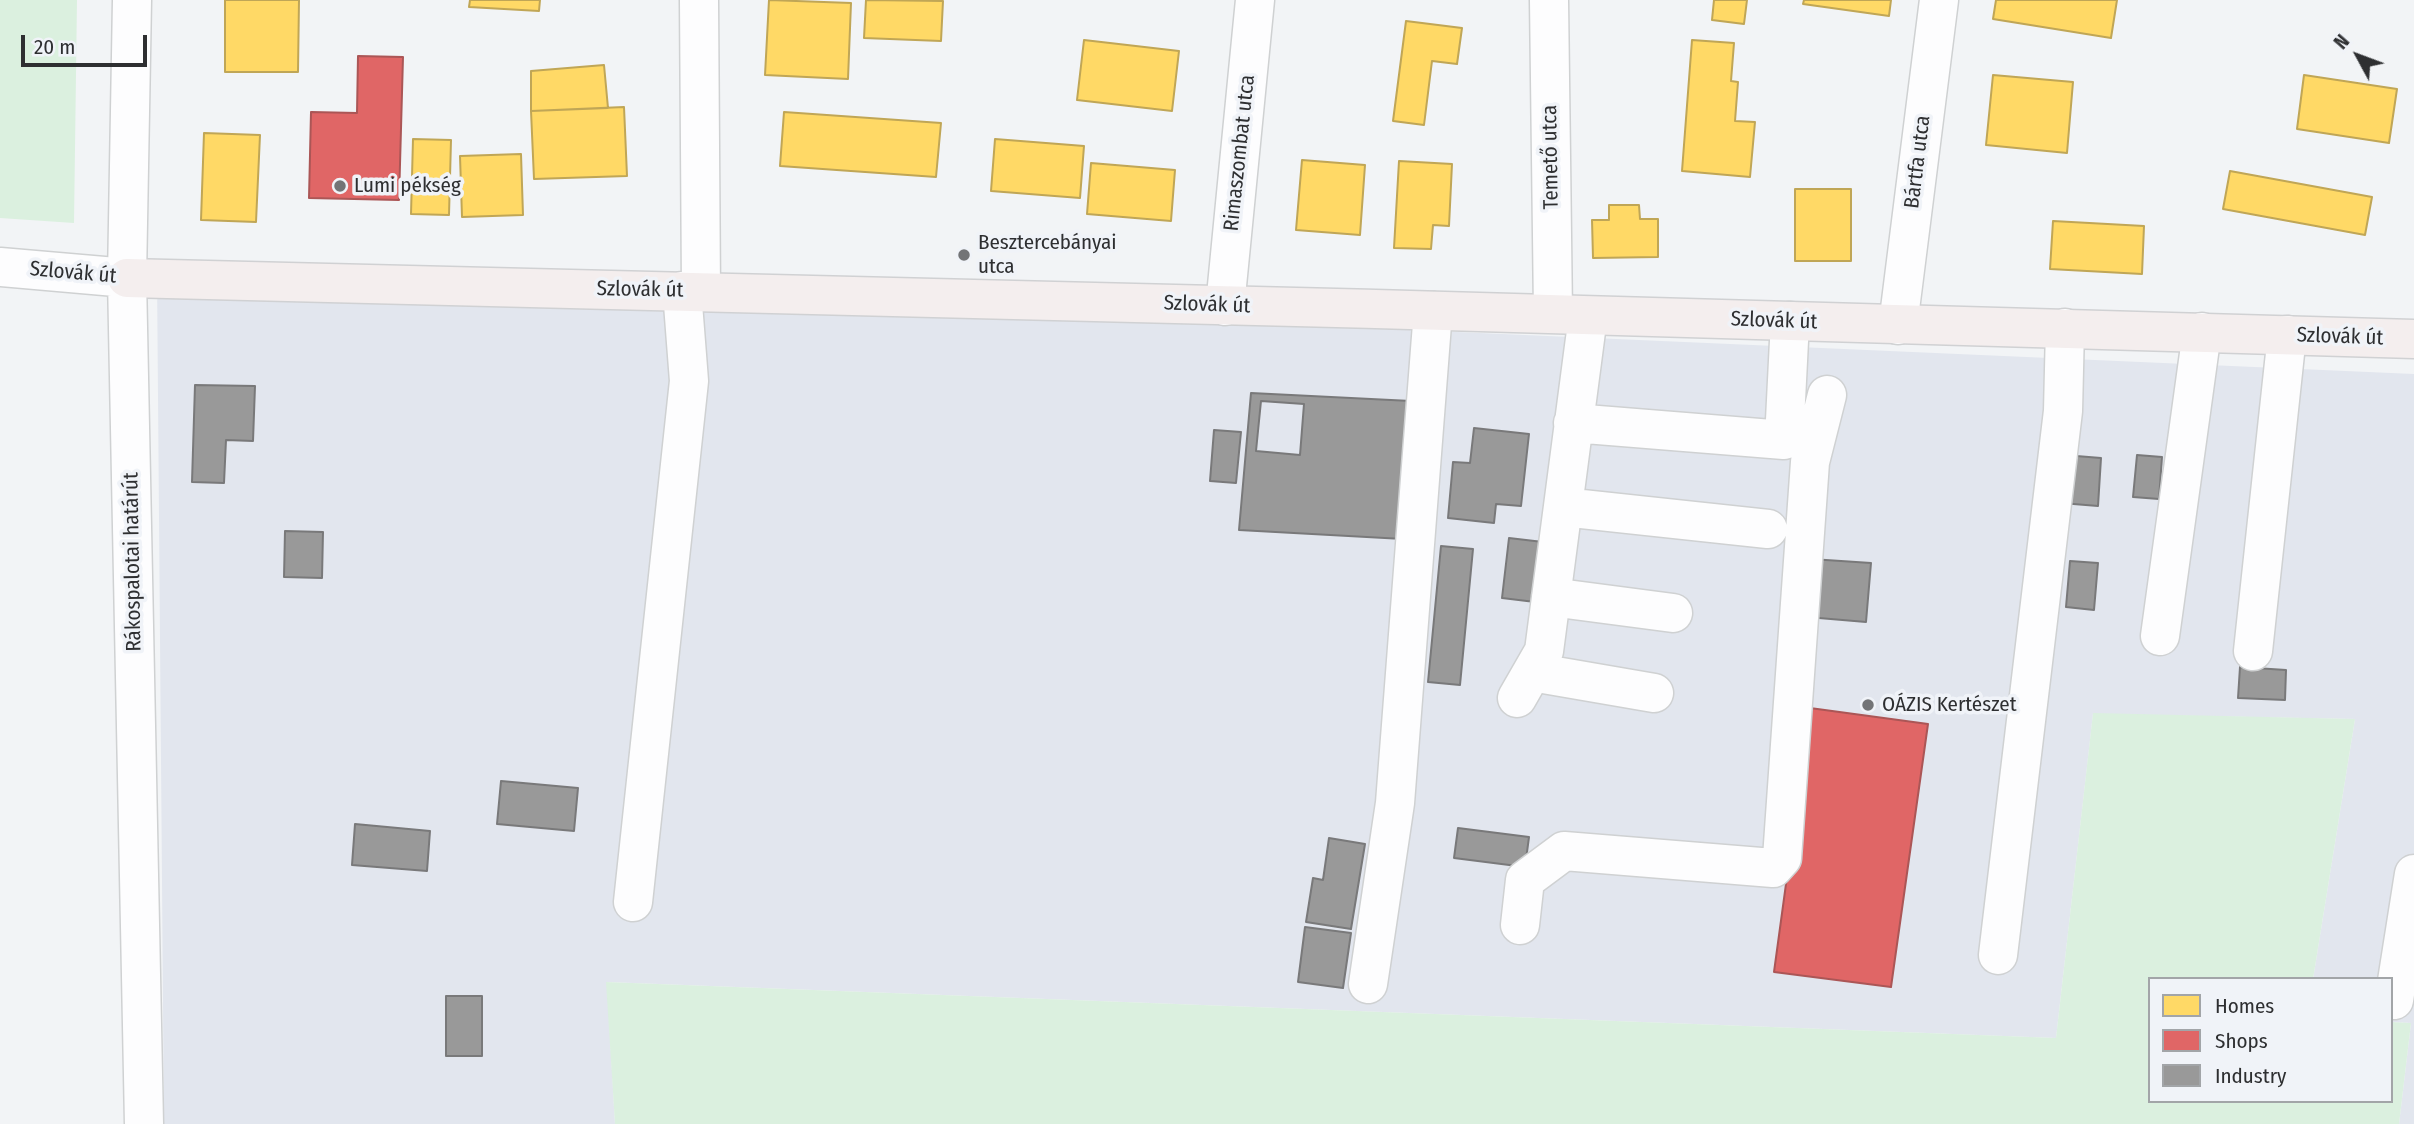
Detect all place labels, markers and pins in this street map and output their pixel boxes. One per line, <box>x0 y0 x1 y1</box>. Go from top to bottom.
place label: Lumi pékség <box>354 173 461 199</box>
marker: Lumi pékség <box>332 178 348 194</box>
place label: Besztercebányai utca <box>978 230 1117 280</box>
marker: Besztercebányai utca <box>956 247 972 263</box>
place label: OÁZIS Kertészet <box>1882 692 2017 718</box>
marker: OÁZIS Kertészet <box>1860 697 1876 713</box>

